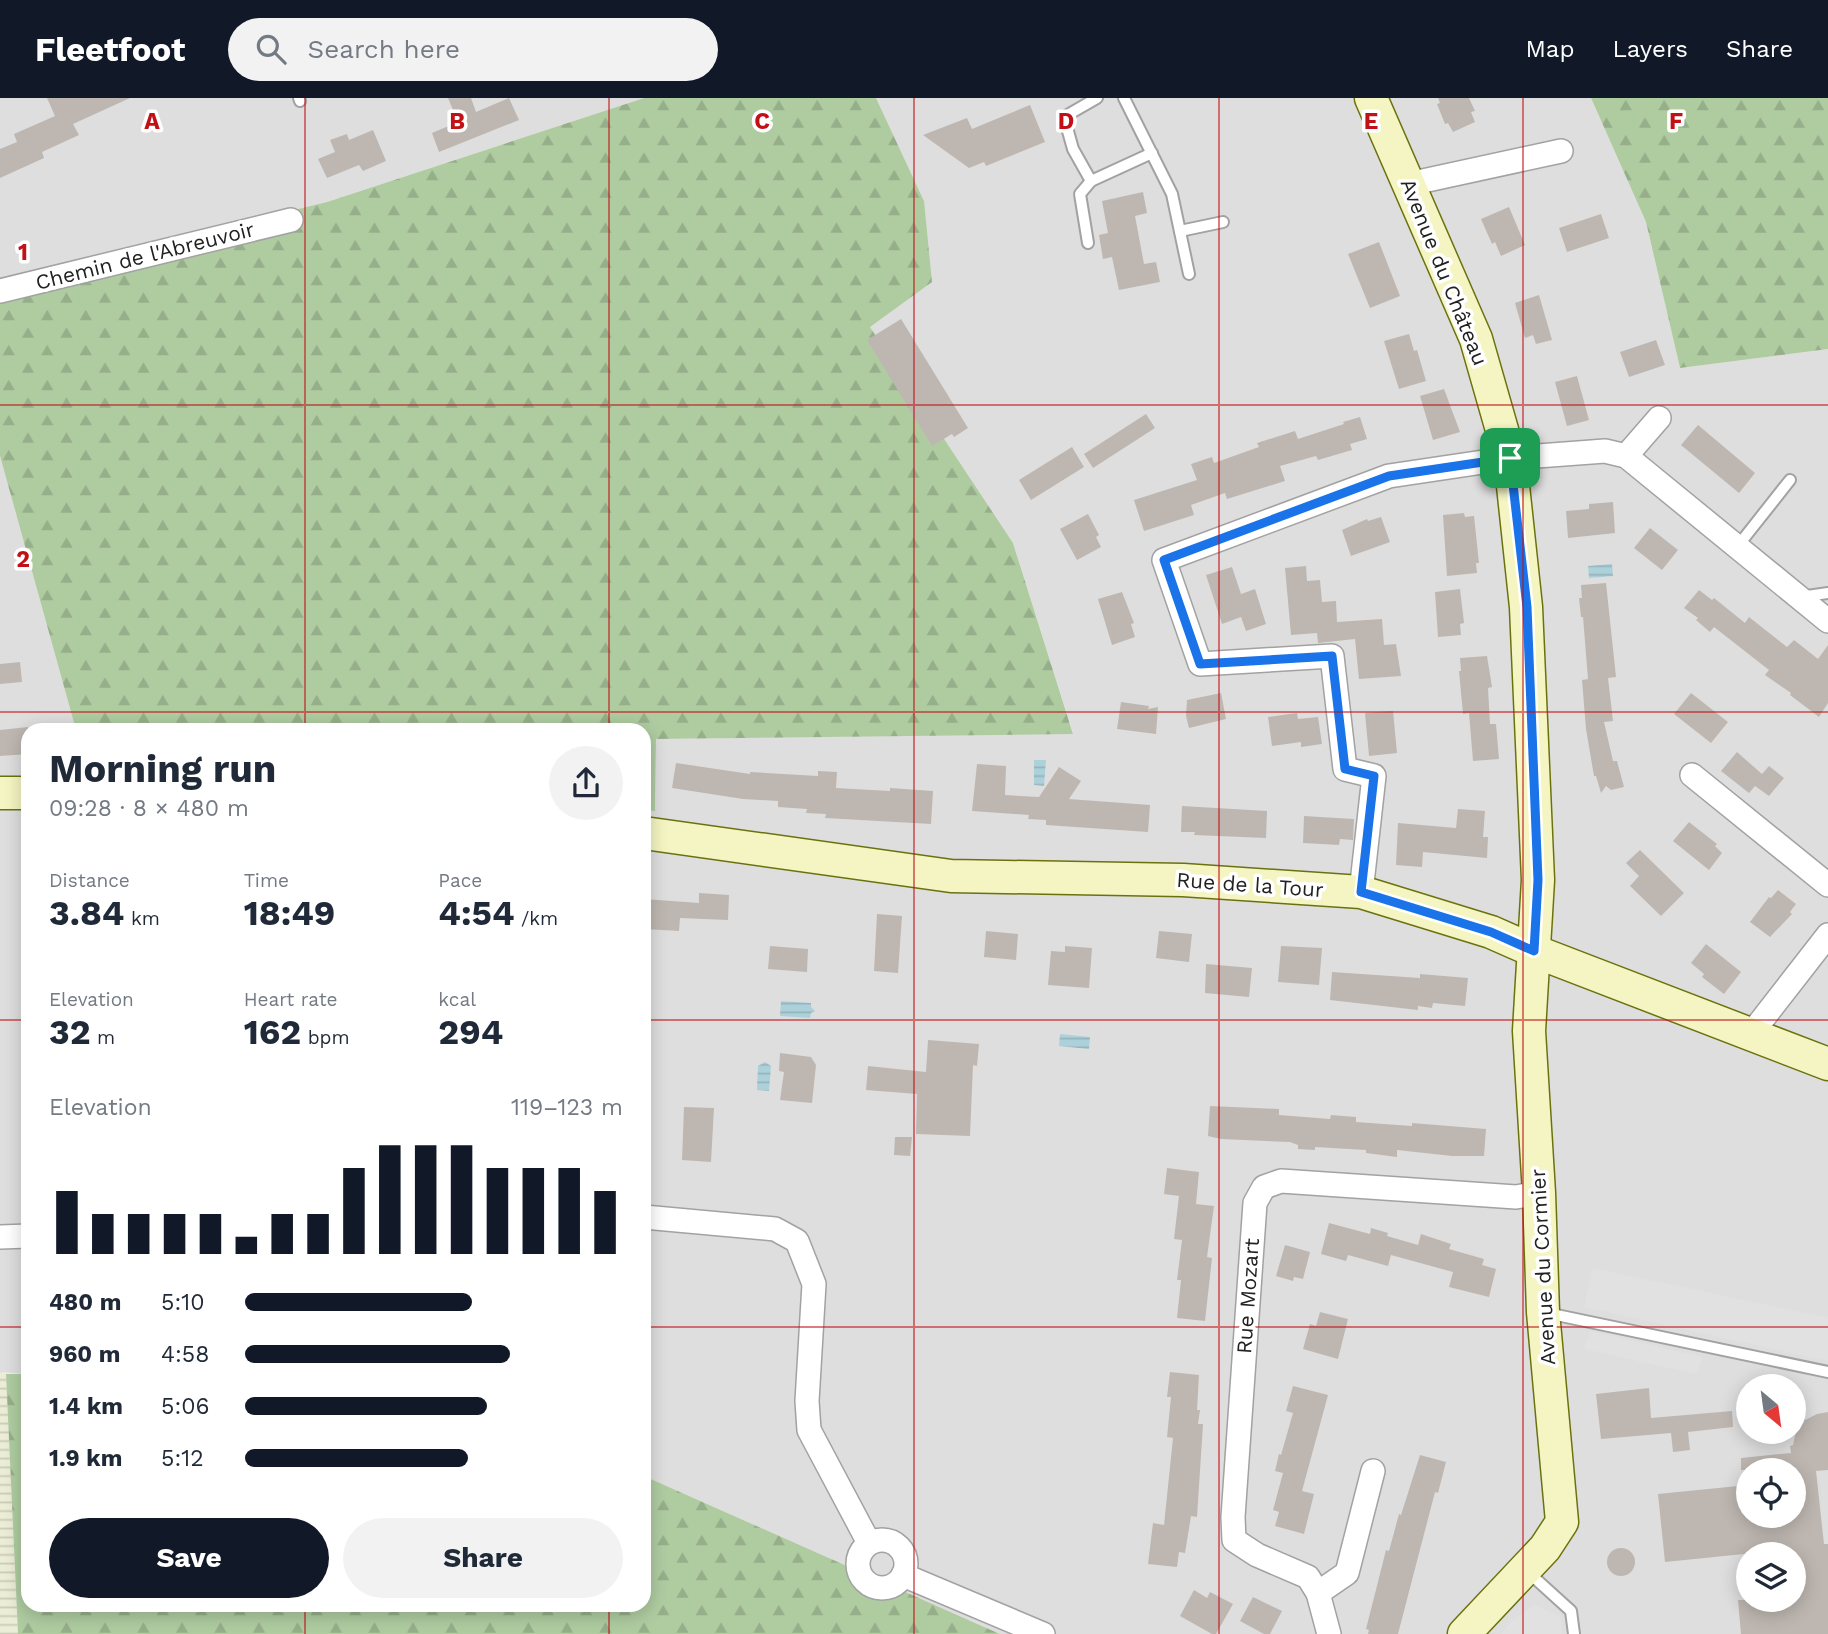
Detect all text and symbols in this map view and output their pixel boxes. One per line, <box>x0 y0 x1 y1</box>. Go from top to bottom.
search box <box>228 18 718 81</box>
text: Fleetfoot <box>35 30 186 69</box>
icon: search <box>252 30 290 68</box>
text: Search here <box>308 34 460 64</box>
text: Map <box>1526 35 1574 63</box>
text: Layers <box>1612 35 1688 63</box>
text: Share <box>1726 35 1793 63</box>
text: A <box>144 108 160 135</box>
text: B <box>449 108 465 135</box>
text: C <box>754 108 770 135</box>
text: D <box>1058 108 1074 135</box>
text: E <box>1364 108 1378 135</box>
text: F <box>1669 108 1683 135</box>
street label: Avenue du Château <box>1396 175 1493 369</box>
street label: Chemin de l'Abreuvoir <box>33 216 257 295</box>
text: 1 <box>18 239 28 266</box>
pin <box>1480 428 1540 488</box>
icon: arrive <box>1491 439 1529 477</box>
text: 2 <box>16 546 30 573</box>
button: share <box>549 746 623 820</box>
text: Morning run <box>49 747 276 791</box>
text: 09:28 · 8 × 480 m <box>49 795 249 822</box>
street label: Rue de la Tour <box>1176 867 1325 902</box>
text: Distance <box>49 869 130 892</box>
text: Time <box>244 869 289 892</box>
text: Pace <box>438 869 482 892</box>
text: 3.84 <box>49 892 124 934</box>
text: 18:49 <box>244 892 335 934</box>
text: 4:54 <box>438 892 515 934</box>
text: km <box>124 907 160 930</box>
text: /km <box>515 907 558 930</box>
text: Elevation <box>49 988 134 1011</box>
text: Heart rate <box>244 988 338 1011</box>
text: kcal <box>438 988 476 1011</box>
text: 32 <box>49 1011 91 1053</box>
text: 162 <box>244 1011 301 1053</box>
text: 294 <box>438 1011 503 1053</box>
text: m <box>91 1026 115 1049</box>
text: bpm <box>301 1026 350 1049</box>
text: Elevation <box>49 1094 152 1121</box>
text: 119–123 m <box>511 1094 623 1121</box>
street label: Avenue du Cormier <box>1525 1168 1560 1366</box>
street label: Rue Mozart <box>1231 1237 1264 1355</box>
text: 480 m <box>49 1289 121 1316</box>
text: 5:10 <box>161 1289 204 1316</box>
text: 960 m <box>49 1341 120 1368</box>
text: 4:58 <box>161 1341 209 1368</box>
north arrow <box>1736 1374 1806 1444</box>
map controls <box>1736 1374 1806 1612</box>
text: 1.4 km <box>49 1393 123 1420</box>
text: 5:06 <box>161 1393 209 1420</box>
text: 1.9 km <box>49 1445 122 1472</box>
text: 5:12 <box>161 1445 204 1472</box>
button: locate <box>1736 1458 1806 1528</box>
button: Save <box>49 1518 329 1598</box>
button: Share <box>343 1518 623 1598</box>
button: layers <box>1736 1542 1806 1612</box>

